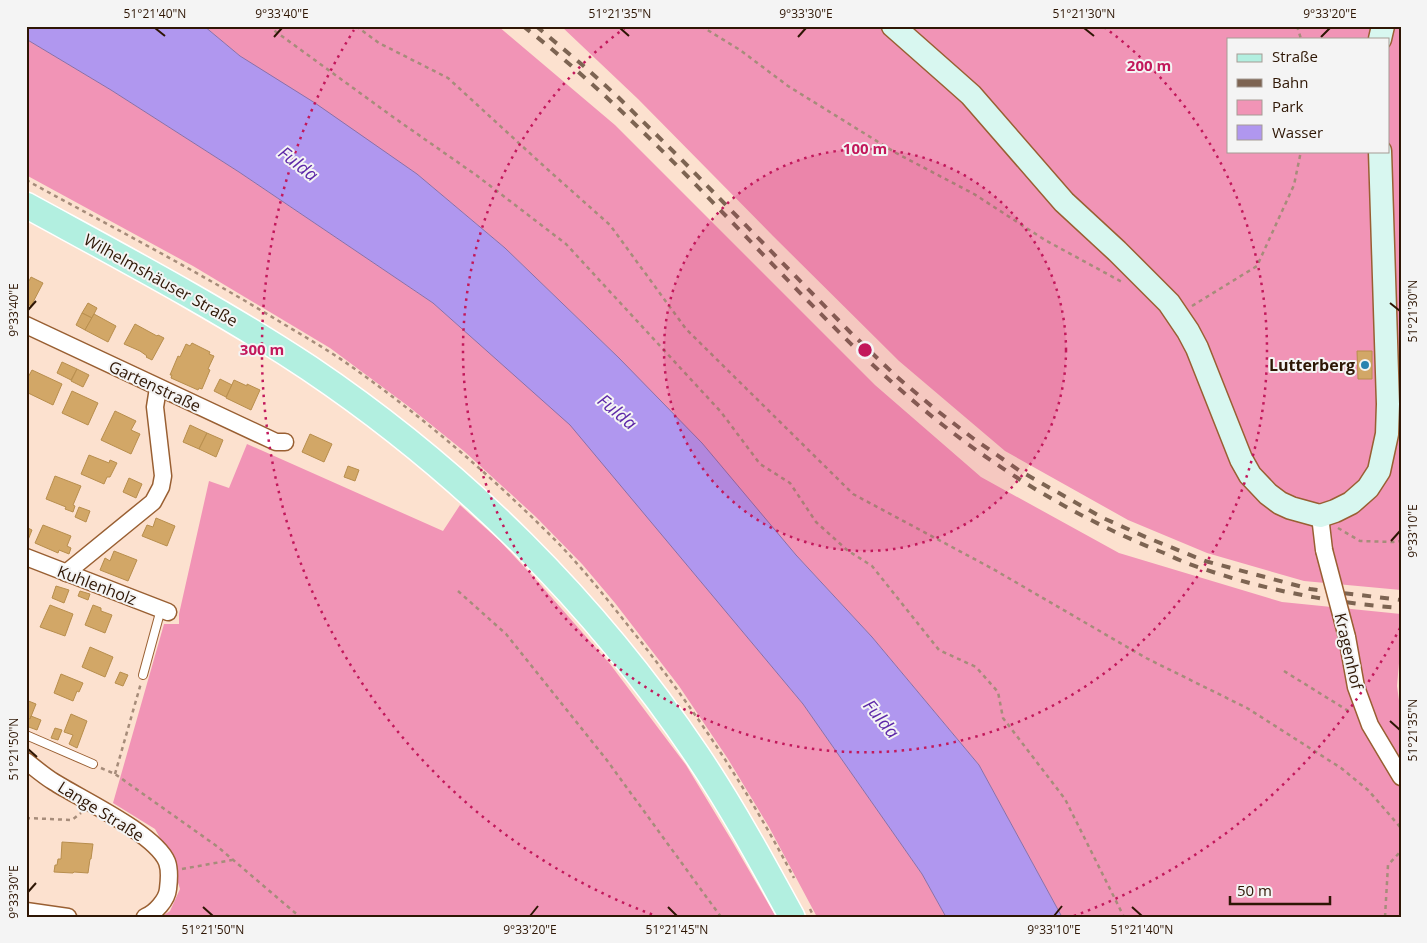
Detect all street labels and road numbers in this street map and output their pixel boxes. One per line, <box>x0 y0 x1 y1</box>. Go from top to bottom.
street label: Wilhelmshäuser Straße <box>80 228 242 332</box>
street label: Gartenstraße <box>105 355 205 417</box>
street label: Kuhlenholz <box>54 560 140 610</box>
street label: Kragenhof <box>1330 611 1369 693</box>
street label: Lange Straße <box>54 776 148 846</box>

